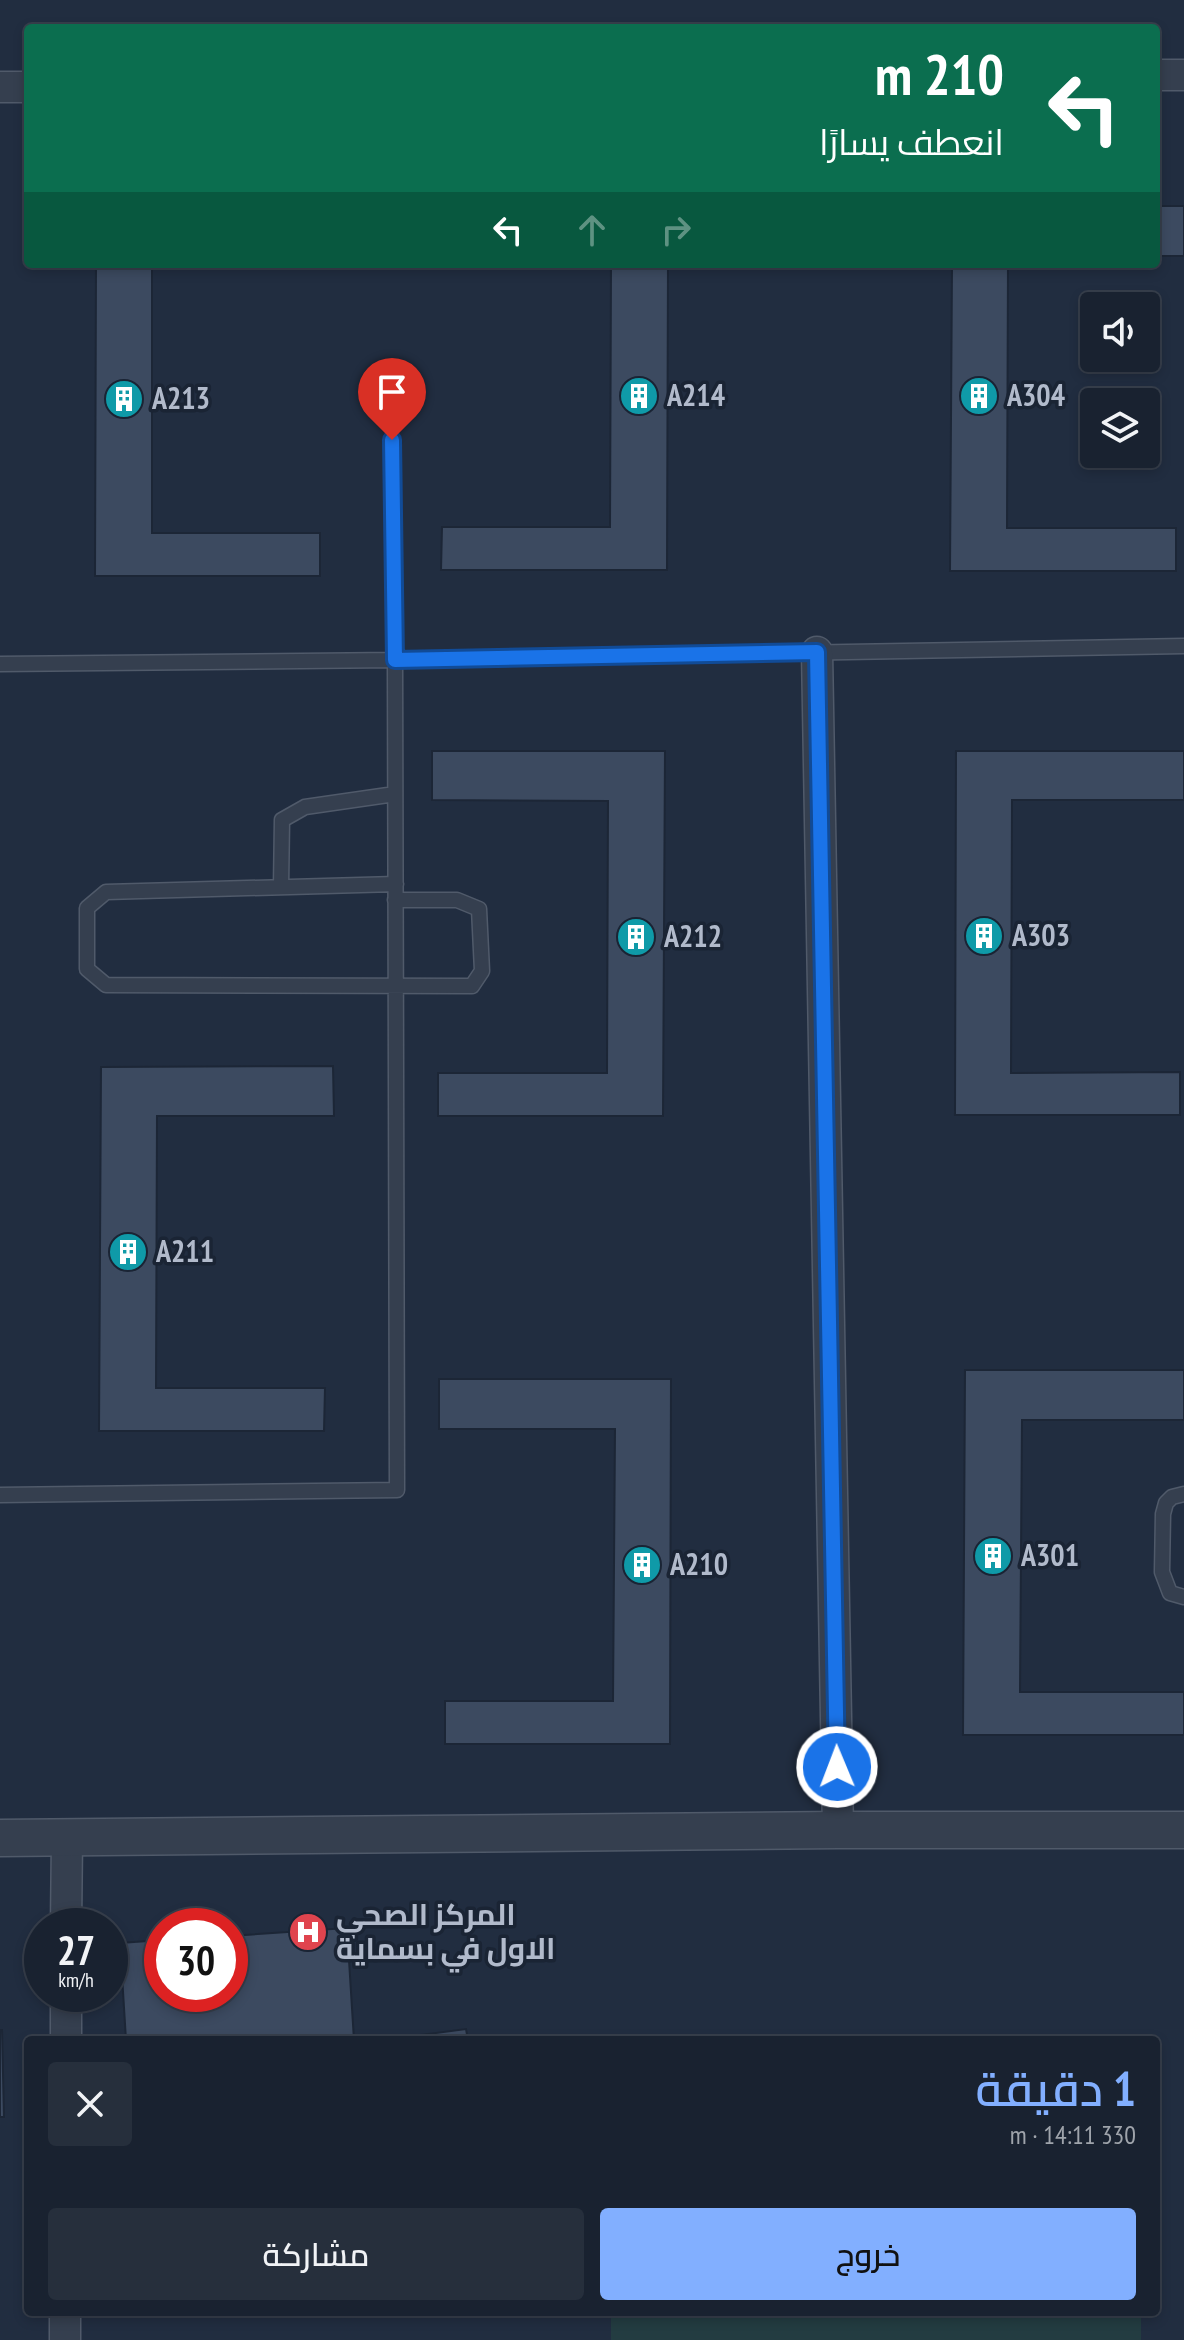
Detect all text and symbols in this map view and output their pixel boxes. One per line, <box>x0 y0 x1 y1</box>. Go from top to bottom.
text: 210 m <box>875 38 1004 110</box>
icon: left <box>1032 56 1136 160</box>
text: انعطف يسارًا <box>819 118 1004 165</box>
icon: left <box>486 208 530 252</box>
icon: ahead <box>570 208 614 252</box>
icon: right <box>654 208 698 252</box>
map controls <box>1080 292 1160 468</box>
button: sound <box>1080 292 1160 372</box>
pin <box>358 358 426 440</box>
icon: arrive <box>370 370 414 414</box>
building icon: A214 <box>618 375 660 417</box>
place label: A214 <box>666 375 725 414</box>
building icon: A304 <box>958 375 1000 417</box>
place label: A304 <box>1006 375 1065 414</box>
building icon: A213 <box>103 378 145 420</box>
place label: A213 <box>151 378 210 417</box>
button: layers <box>1080 388 1160 468</box>
building icon: A303 <box>963 915 1005 957</box>
place label: A303 <box>1011 915 1070 954</box>
building icon: A212 <box>615 916 657 958</box>
place label: A212 <box>663 916 722 955</box>
building icon: A211 <box>107 1231 149 1273</box>
place label: A211 <box>155 1231 214 1270</box>
building icon: A301 <box>972 1535 1014 1577</box>
place label: A301 <box>1020 1535 1079 1574</box>
building icon: A210 <box>621 1544 663 1586</box>
place label: A210 <box>669 1544 728 1583</box>
position arrow <box>795 1725 879 1809</box>
place label: المركز الصحي الاول في بسماية <box>336 1894 555 1973</box>
speed limit sign: 30 <box>144 1908 248 2012</box>
hospital icon: المركز الصحي الاول في بسماية <box>287 1911 329 1953</box>
text: 27 <box>57 1924 95 1976</box>
text: km/h <box>58 1967 94 1993</box>
text: 1 دقيقة <box>975 2057 1136 2119</box>
button: close <box>48 2062 132 2146</box>
text: 330 m · 14:11 <box>1010 2118 1136 2151</box>
button: مشاركة <box>48 2208 584 2300</box>
button: خروج <box>600 2208 1136 2300</box>

